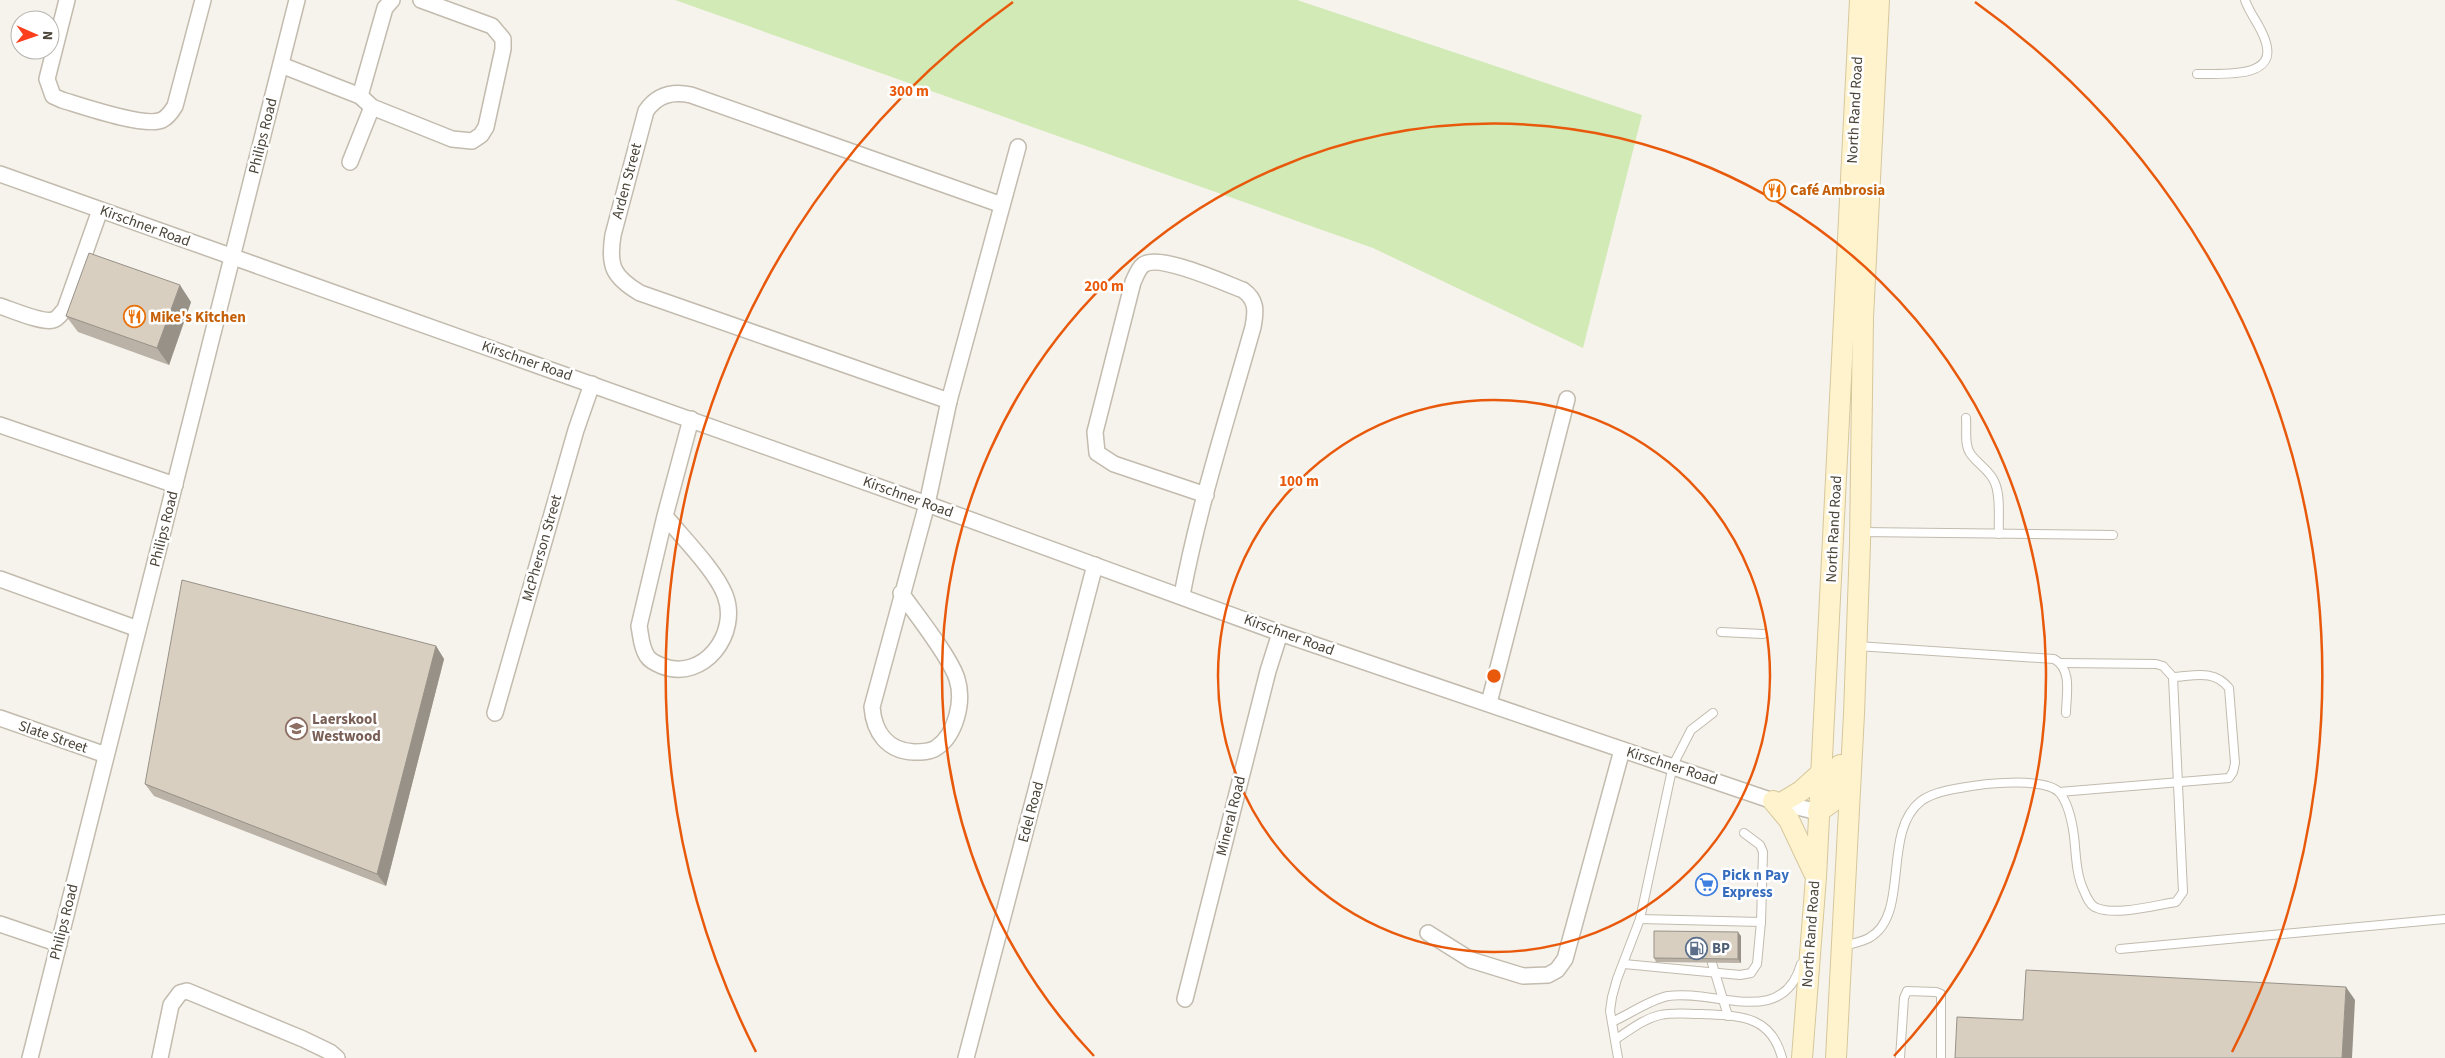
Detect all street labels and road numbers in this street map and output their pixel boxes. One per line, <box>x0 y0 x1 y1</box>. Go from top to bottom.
street label: North Rand Road <box>1842 56 1868 164</box>
street label: Philips Road <box>243 96 283 176</box>
street label: Arden Street <box>607 141 647 221</box>
street label: Kirschner Road <box>97 200 193 252</box>
street label: Kirschner Road <box>479 336 575 386</box>
street label: Kirschner Road <box>860 471 956 523</box>
street label: North Rand Road <box>1821 475 1847 583</box>
street label: Philips Road <box>144 489 184 569</box>
street label: McPherson Street <box>517 492 567 604</box>
street label: Kirschner Road <box>1241 609 1337 661</box>
street label: Slate Street <box>16 715 90 759</box>
street label: Kirschner Road <box>1624 741 1720 791</box>
street label: Mineral Road <box>1211 774 1251 858</box>
street label: Edel Road <box>1013 779 1049 845</box>
street label: North Rand Road <box>1797 880 1825 988</box>
street label: Philips Road <box>44 882 84 962</box>

